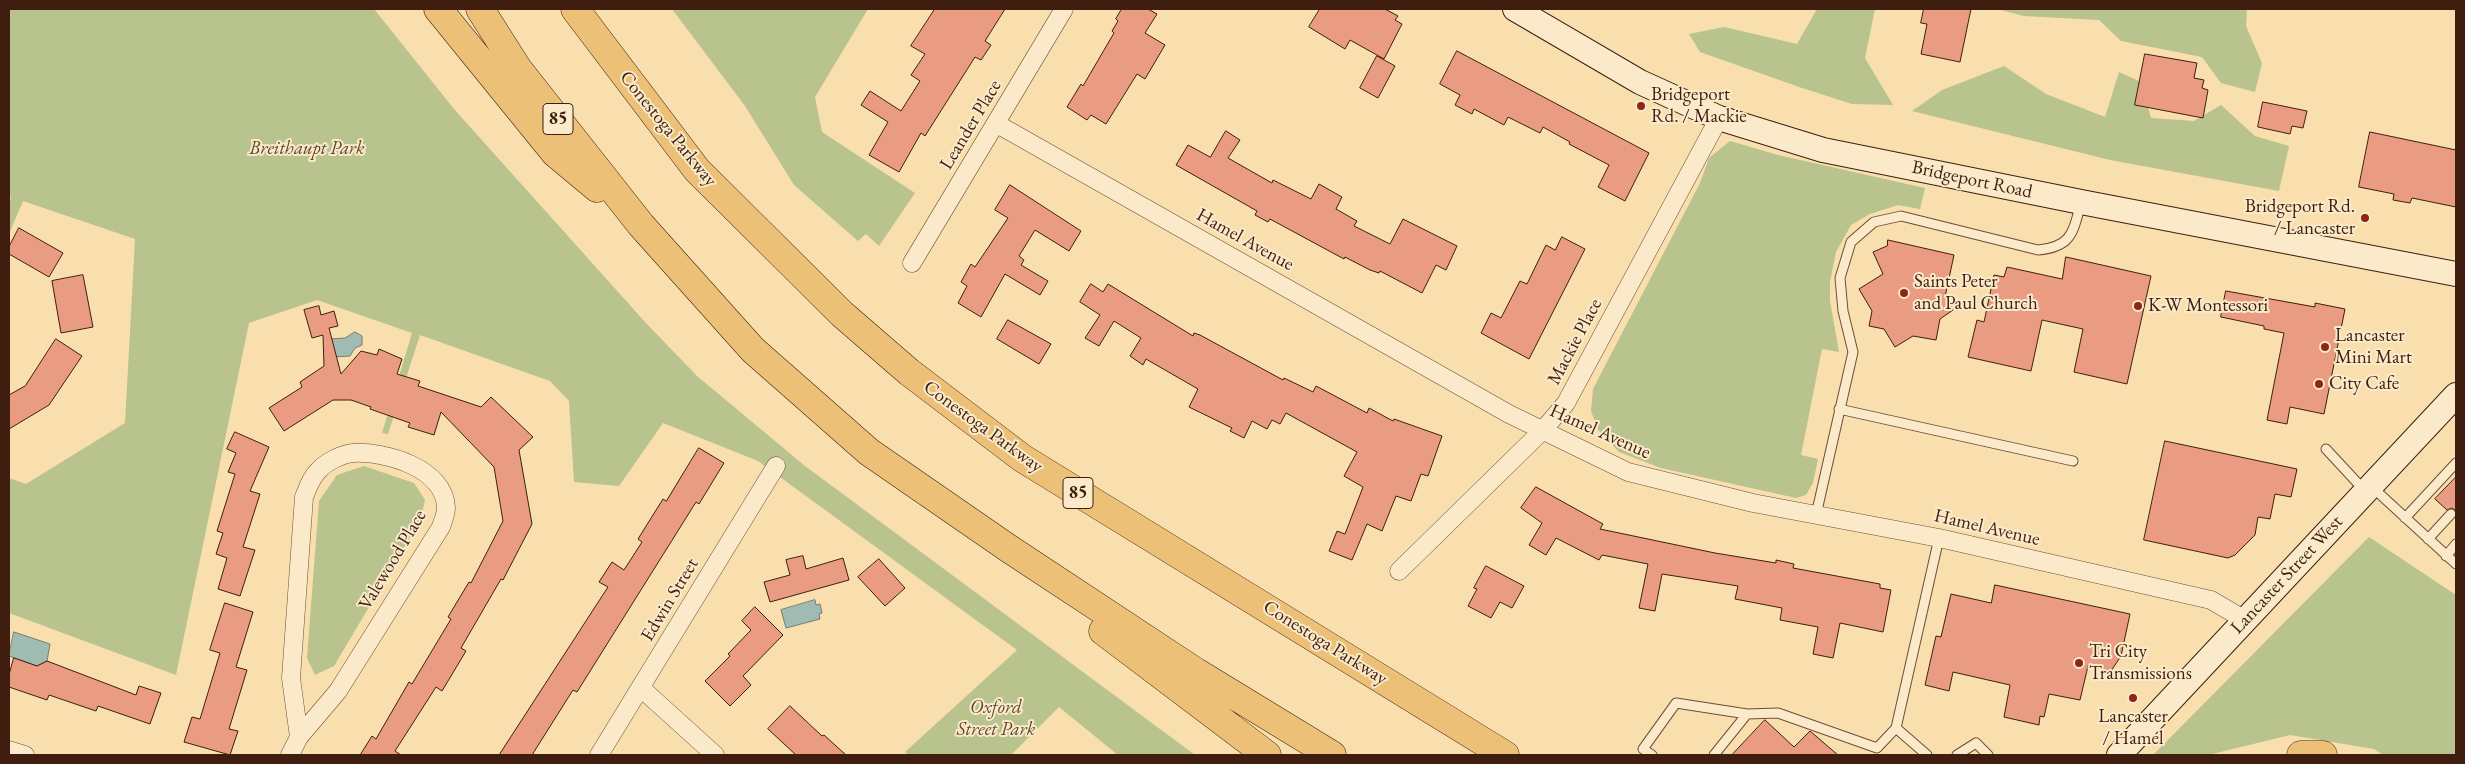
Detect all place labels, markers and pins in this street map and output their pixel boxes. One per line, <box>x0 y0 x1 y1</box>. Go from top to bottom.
place label: Bridgeport Rd. / Mackie <box>1651 84 1747 128</box>
marker: Bridgeport Rd. / Mackie <box>1635 100 1647 112</box>
place label: Bridgeport Rd. / Lancaster <box>2245 196 2355 240</box>
marker: Bridgeport Rd. / Lancaster <box>2359 212 2371 224</box>
place label: Saints Peter and Paul Church <box>1914 271 2038 315</box>
marker: Saints Peter and Paul Church <box>1898 287 1910 299</box>
place label: K-W Montessori <box>2148 295 2268 317</box>
marker: K-W Montessori <box>2132 300 2144 312</box>
place label: Lancaster Mini Mart <box>2335 325 2412 369</box>
marker: Lancaster Mini Mart <box>2319 341 2331 353</box>
place label: City Cafe <box>2329 373 2399 395</box>
marker: City Cafe <box>2313 378 2325 390</box>
place label: Tri City Transmissions <box>2089 641 2192 685</box>
marker: Tri City Transmissions <box>2073 657 2085 669</box>
marker: Lancaster / Hamel <box>2127 692 2139 704</box>
place label: Lancaster / Hamel <box>2098 706 2168 750</box>

